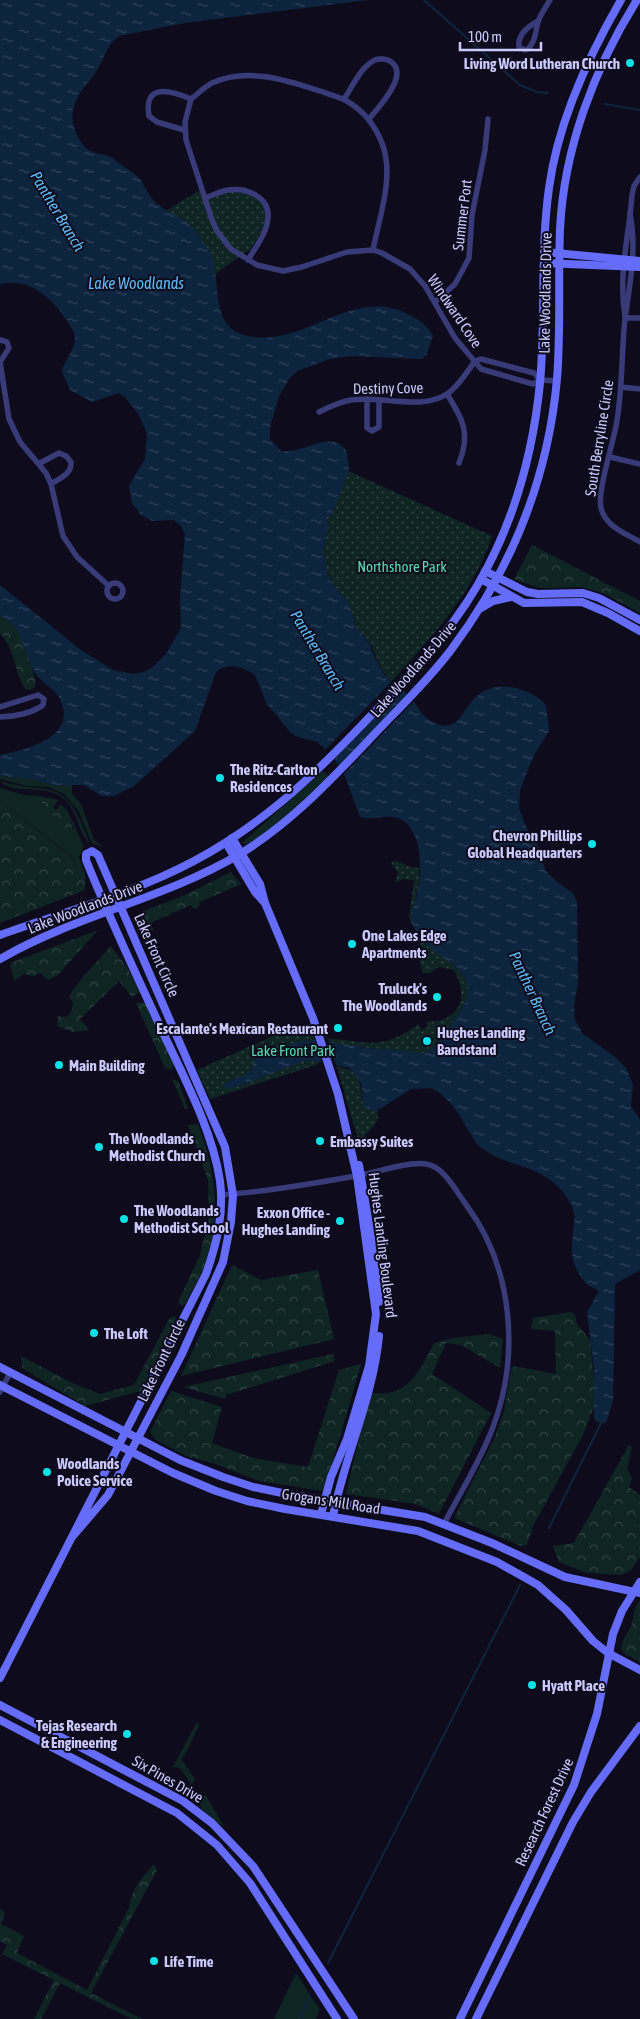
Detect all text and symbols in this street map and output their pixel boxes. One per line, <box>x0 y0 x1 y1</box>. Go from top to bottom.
scale bar <box>460 20 541 52</box>
text: 100 m <box>468 28 502 45</box>
place label: Living Word Lutheran Church <box>464 55 620 72</box>
marker: Living Word Lutheran Church <box>624 57 636 69</box>
water label: Panther Branch <box>27 168 89 254</box>
street label: Summer Port <box>449 179 475 251</box>
street label: Lake Woodlands Drive <box>535 232 555 354</box>
street label: Windward Cove <box>424 271 486 351</box>
water label: Lake Woodlands <box>88 274 184 292</box>
street label: South Berryline Circle <box>581 378 617 497</box>
street label: Destiny Cove <box>353 379 423 397</box>
park label: Northshore Park <box>357 558 447 575</box>
water label: Panther Branch <box>287 607 349 693</box>
street label: Lake Woodlands Drive <box>367 617 459 720</box>
place label: The Ritz-Carlton Residences <box>230 761 317 795</box>
marker: The Ritz-Carlton Residences <box>214 772 226 784</box>
place label: Chevron Phillips Global Headquarters <box>467 827 583 861</box>
marker: Chevron Phillips Global Headquarters <box>586 838 598 850</box>
street label: Lake Woodlands Drive <box>25 877 145 937</box>
street label: Lake Front Circle <box>131 911 183 1000</box>
place label: One Lakes Edge Apartments <box>361 927 447 961</box>
marker: One Lakes Edge Apartments <box>346 938 358 950</box>
water label: Panther Branch <box>506 948 560 1038</box>
place label: Truluck's The Woodlands <box>342 980 428 1014</box>
marker: Truluck's The Woodlands <box>431 991 443 1003</box>
place label: Escalante's Mexican Restaurant <box>156 1020 329 1037</box>
marker: Escalante's Mexican Restaurant <box>332 1022 344 1034</box>
place label: Hughes Landing Bandstand <box>437 1024 526 1058</box>
marker: Hughes Landing Bandstand <box>421 1035 433 1047</box>
park label: Lake Front Park <box>251 1042 335 1059</box>
place label: Main Building <box>69 1057 145 1074</box>
marker: Main Building <box>53 1059 65 1071</box>
place label: The Woodlands Methodist Church <box>109 1130 205 1164</box>
place label: Embassy Suites <box>330 1133 414 1150</box>
marker: Embassy Suites <box>314 1135 326 1147</box>
marker: The Woodlands Methodist Church <box>93 1141 105 1153</box>
street label: Hughes Landing Boulevard <box>366 1171 400 1319</box>
place label: The Woodlands Methodist School <box>134 1202 230 1236</box>
place label: Exxon Office - Hughes Landing <box>242 1204 331 1238</box>
marker: The Woodlands Methodist School <box>118 1213 130 1225</box>
marker: Exxon Office - Hughes Landing <box>334 1215 346 1227</box>
street label: Lake Front Circle <box>134 1316 188 1404</box>
place label: The Loft <box>104 1325 148 1342</box>
marker: The Loft <box>88 1327 100 1339</box>
place label: Woodlands Police Service <box>56 1455 133 1489</box>
marker: Woodlands Police Service <box>41 1466 53 1478</box>
street label: Grogans Mill Road <box>281 1485 381 1517</box>
place label: Hyatt Place <box>542 1677 605 1694</box>
marker: Hyatt Place <box>526 1679 538 1691</box>
place label: Tejas Research & Engineering <box>36 1717 118 1751</box>
marker: Tejas Research & Engineering <box>121 1728 133 1740</box>
street label: Six Pines Drive <box>130 1752 207 1806</box>
street label: Research Forest Drive <box>511 1755 577 1869</box>
place label: Life Time <box>164 1953 214 1970</box>
marker: Life Time <box>148 1955 160 1967</box>

